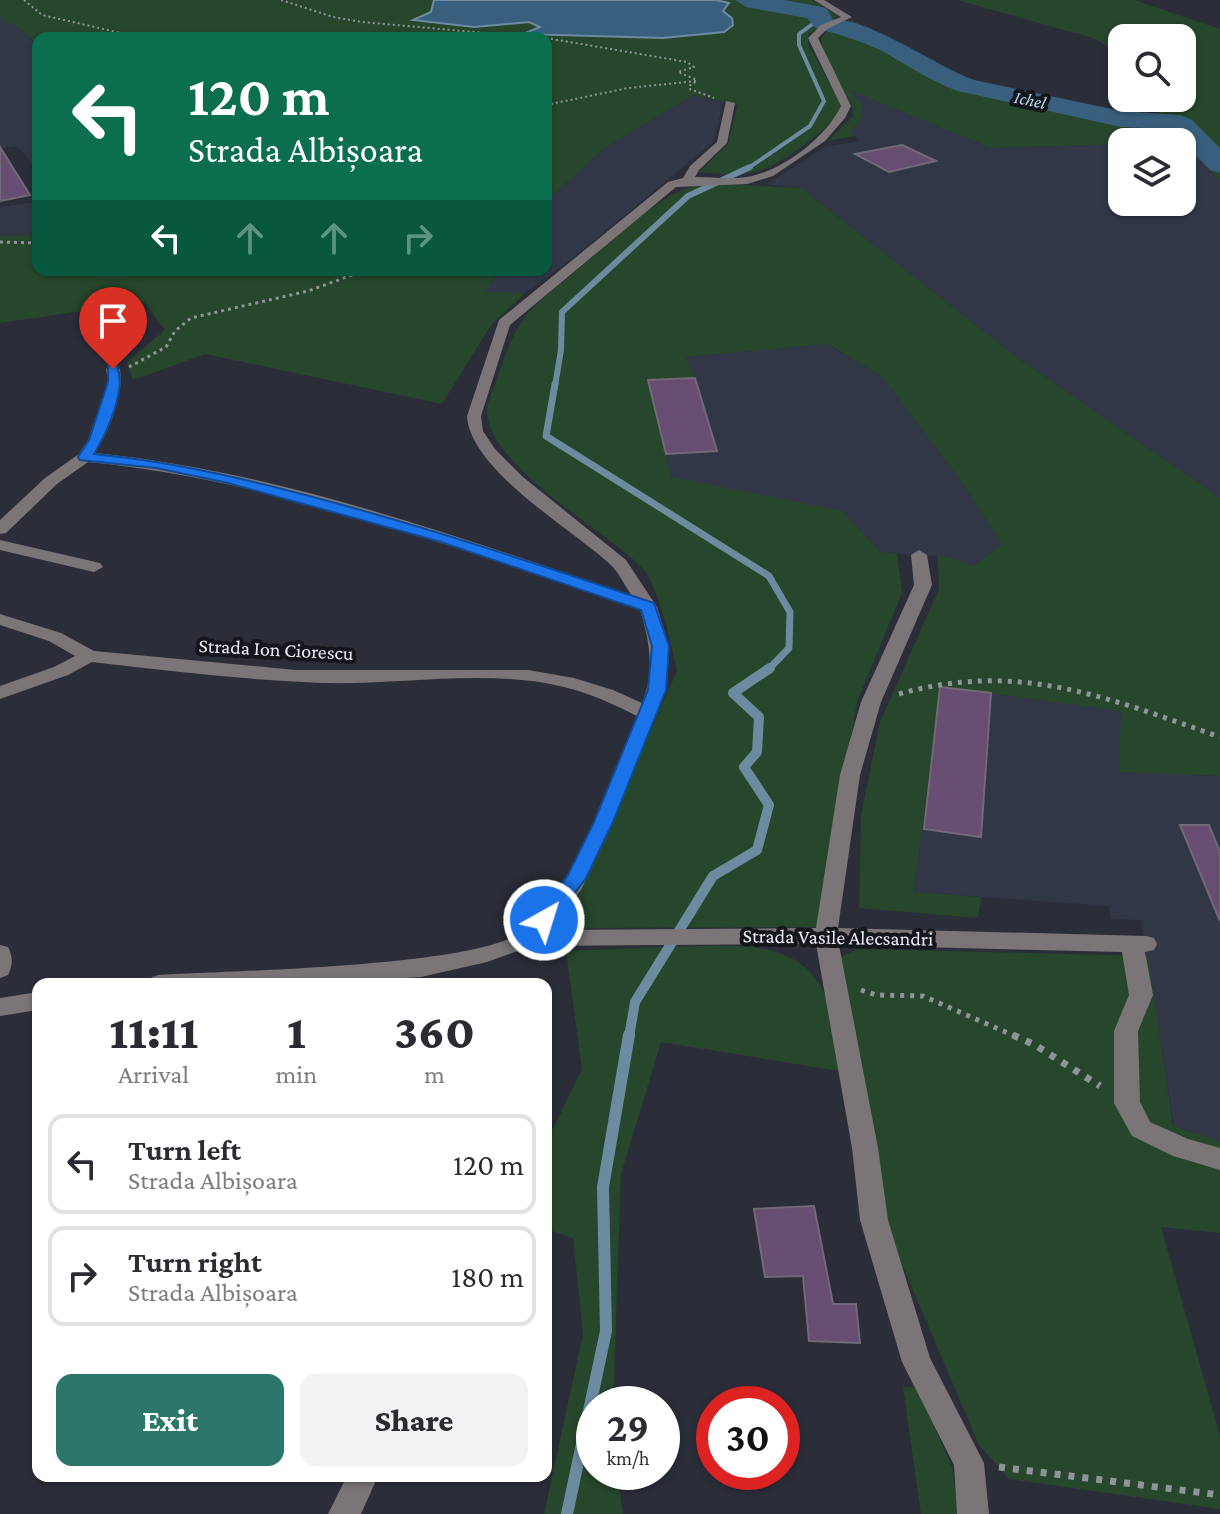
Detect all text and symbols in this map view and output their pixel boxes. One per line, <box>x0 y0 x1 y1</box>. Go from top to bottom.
map controls <box>1108 24 1196 216</box>
button: search <box>1108 24 1196 112</box>
icon: left <box>56 64 160 168</box>
text: 120 m <box>188 65 330 127</box>
water label: Ichel <box>1012 87 1048 113</box>
button: layers <box>1108 128 1196 216</box>
text: Strada Albișoara <box>188 130 423 170</box>
icon: left <box>144 216 188 260</box>
icon: ahead <box>228 216 272 260</box>
icon: ahead <box>312 216 356 260</box>
icon: right <box>396 216 440 260</box>
pin <box>79 287 147 369</box>
icon: arrive <box>91 299 135 343</box>
street label: Strada Ion Ciorescu <box>198 634 354 664</box>
position arrow <box>502 878 586 962</box>
street label: Strada Vasile Alecsandri <box>743 924 933 950</box>
text: 11:11 <box>109 1005 198 1058</box>
text: 1 <box>287 1005 306 1058</box>
text: 360 <box>394 1005 475 1058</box>
text: Arrival <box>118 1060 189 1089</box>
text: min <box>275 1060 317 1089</box>
text: m <box>424 1060 445 1089</box>
text: Turn left <box>128 1133 241 1166</box>
icon: left <box>60 1142 104 1186</box>
text: 120 m <box>453 1148 524 1181</box>
text: Strada Albișoara <box>128 1166 298 1195</box>
text: Turn right <box>128 1245 262 1278</box>
icon: right <box>60 1254 104 1298</box>
text: 180 m <box>451 1260 524 1293</box>
text: Strada Albișoara <box>128 1278 298 1307</box>
button: Exit <box>56 1374 284 1466</box>
button: Share <box>300 1374 528 1466</box>
speed limit sign: 30 <box>696 1386 800 1490</box>
text: 29 <box>607 1405 649 1450</box>
text: km/h <box>606 1447 650 1469</box>

